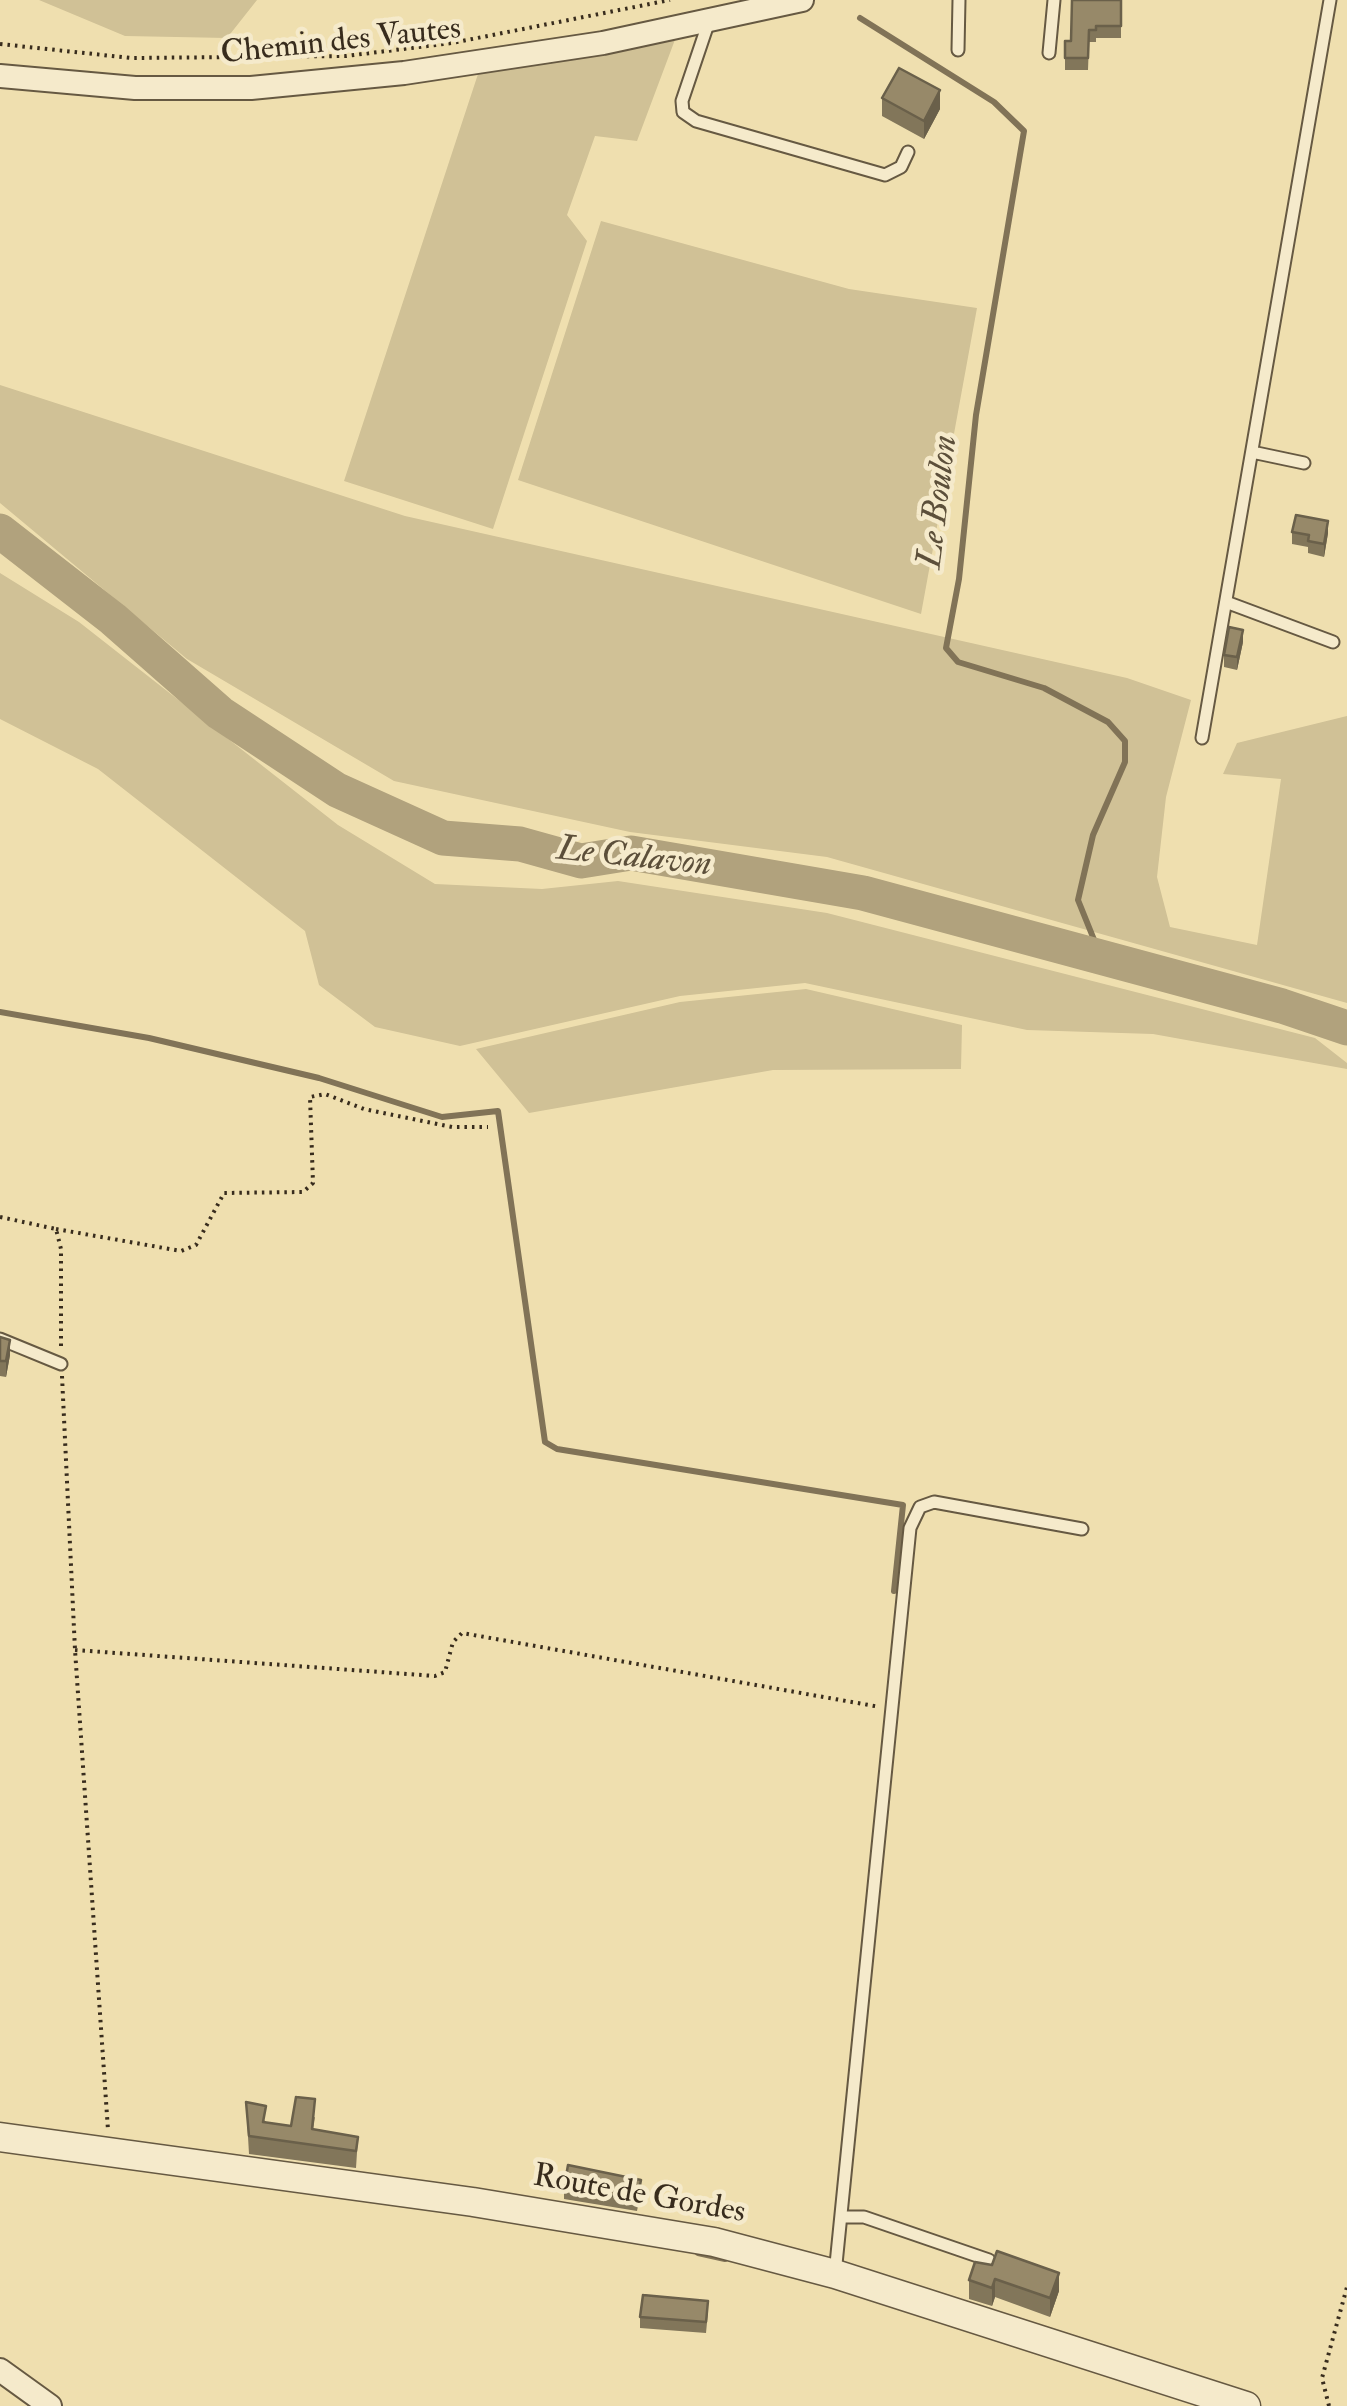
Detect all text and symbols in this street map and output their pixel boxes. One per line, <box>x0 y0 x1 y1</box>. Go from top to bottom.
street label: Chemin des Vautes <box>219 11 463 75</box>
water label: Le Boulon <box>911 433 969 571</box>
water label: Le Calavon <box>555 830 713 888</box>
street label: Route de Gordes <box>530 2158 748 2234</box>

